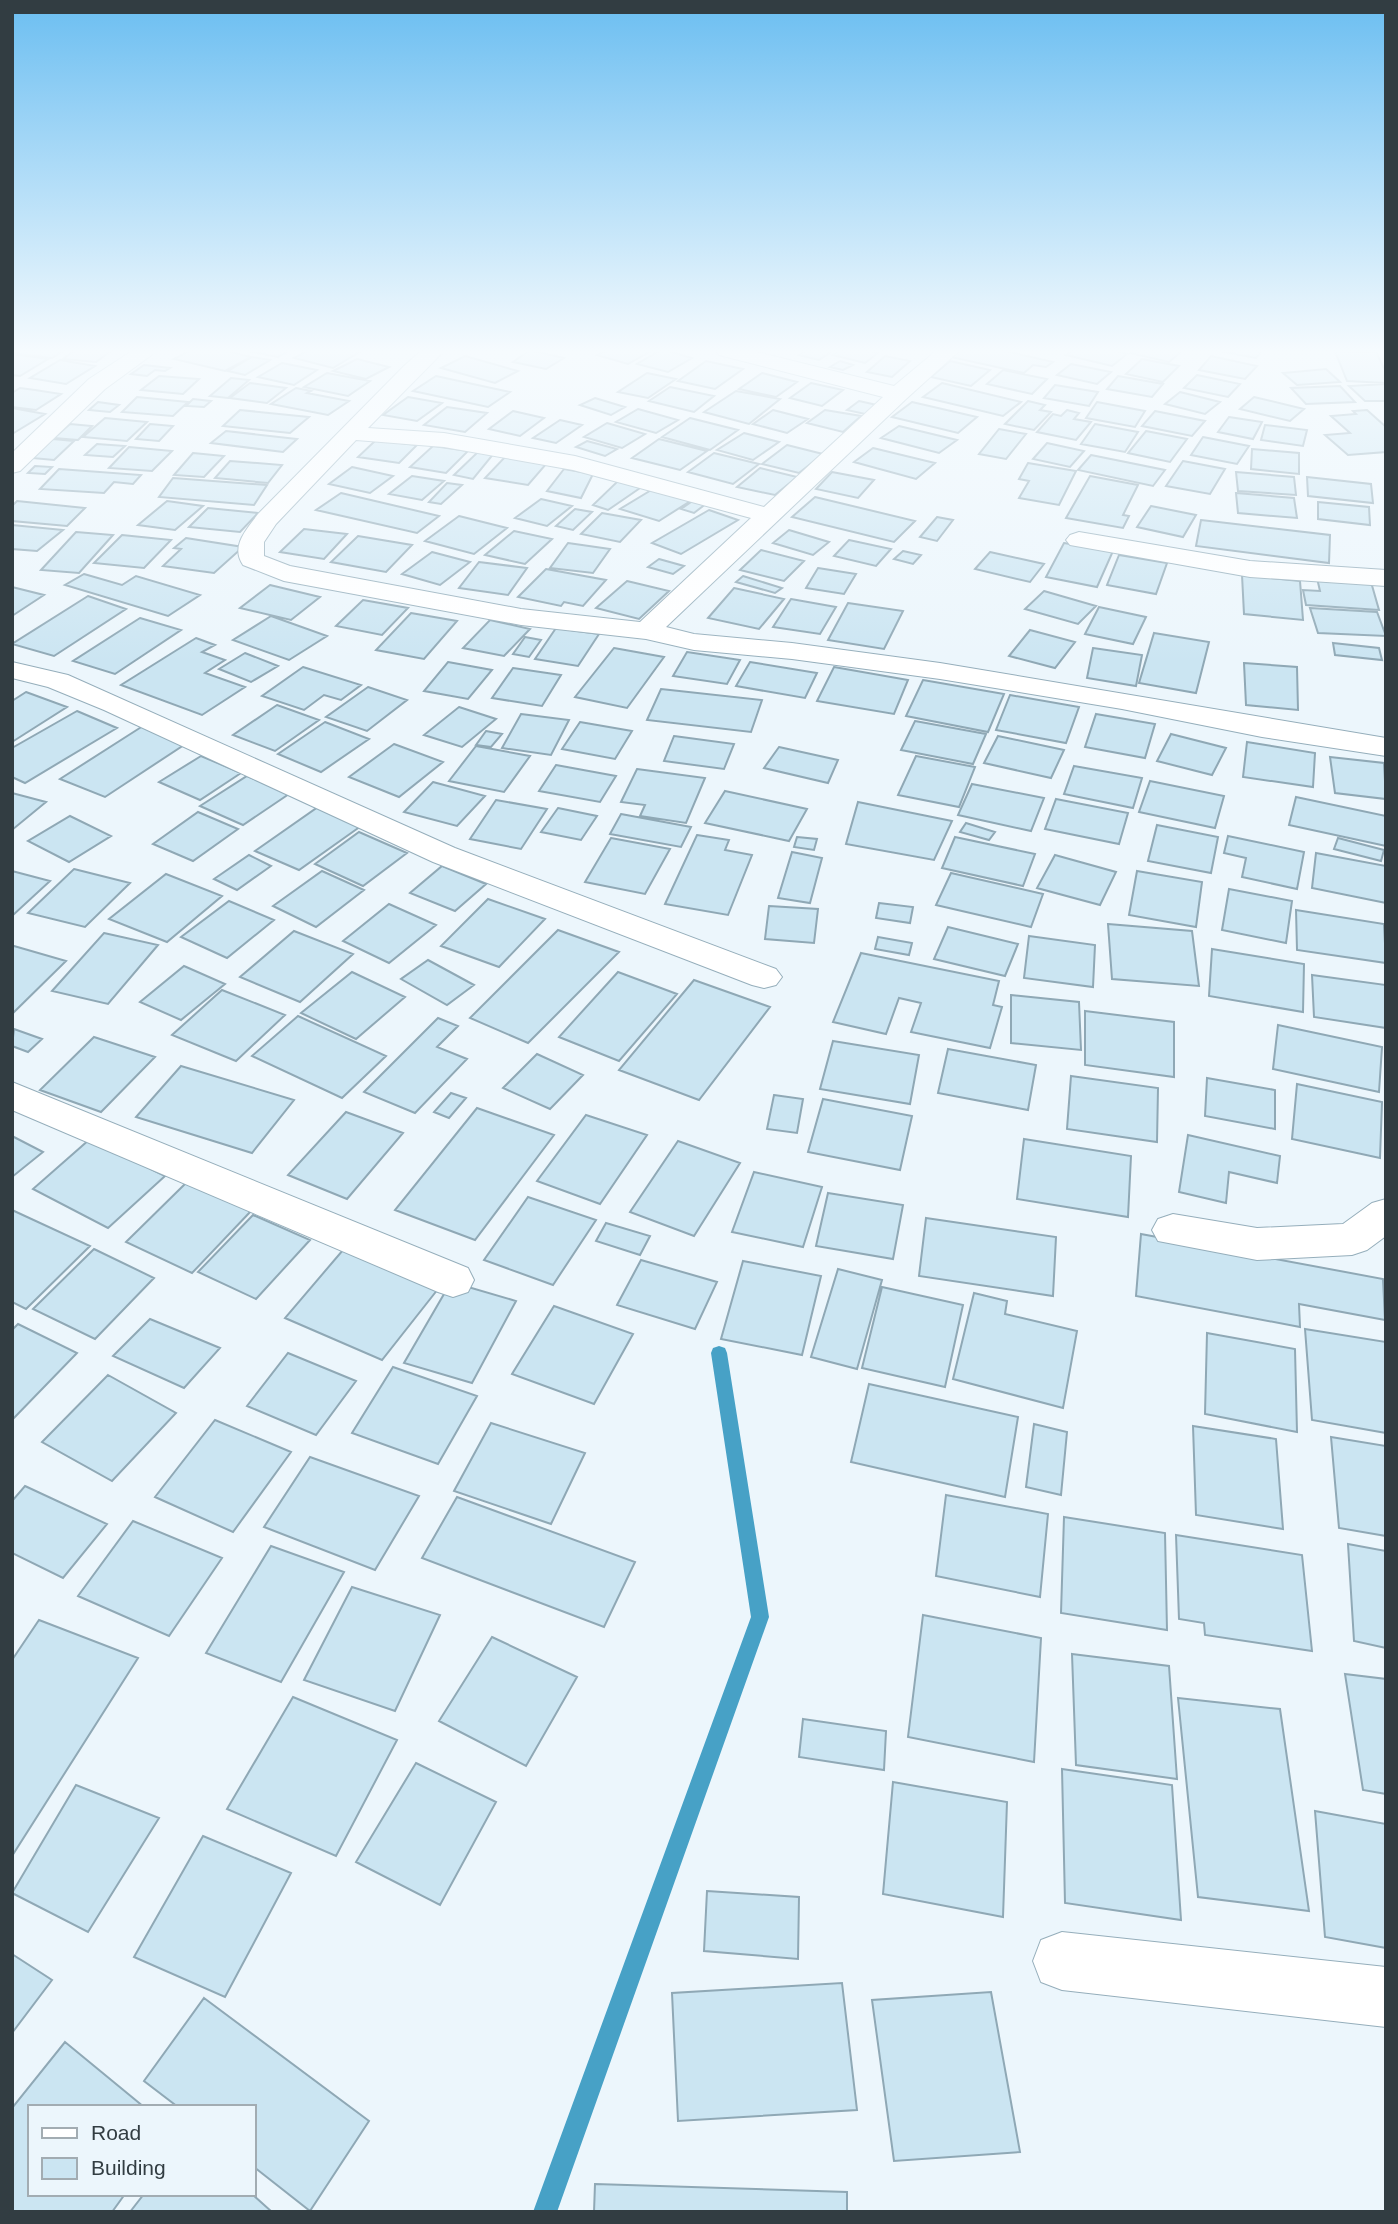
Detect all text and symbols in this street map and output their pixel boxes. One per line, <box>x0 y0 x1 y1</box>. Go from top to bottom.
legend <box>28 2105 256 2196</box>
text: Road <box>91 2121 141 2144</box>
text: Building <box>91 2156 166 2179</box>

